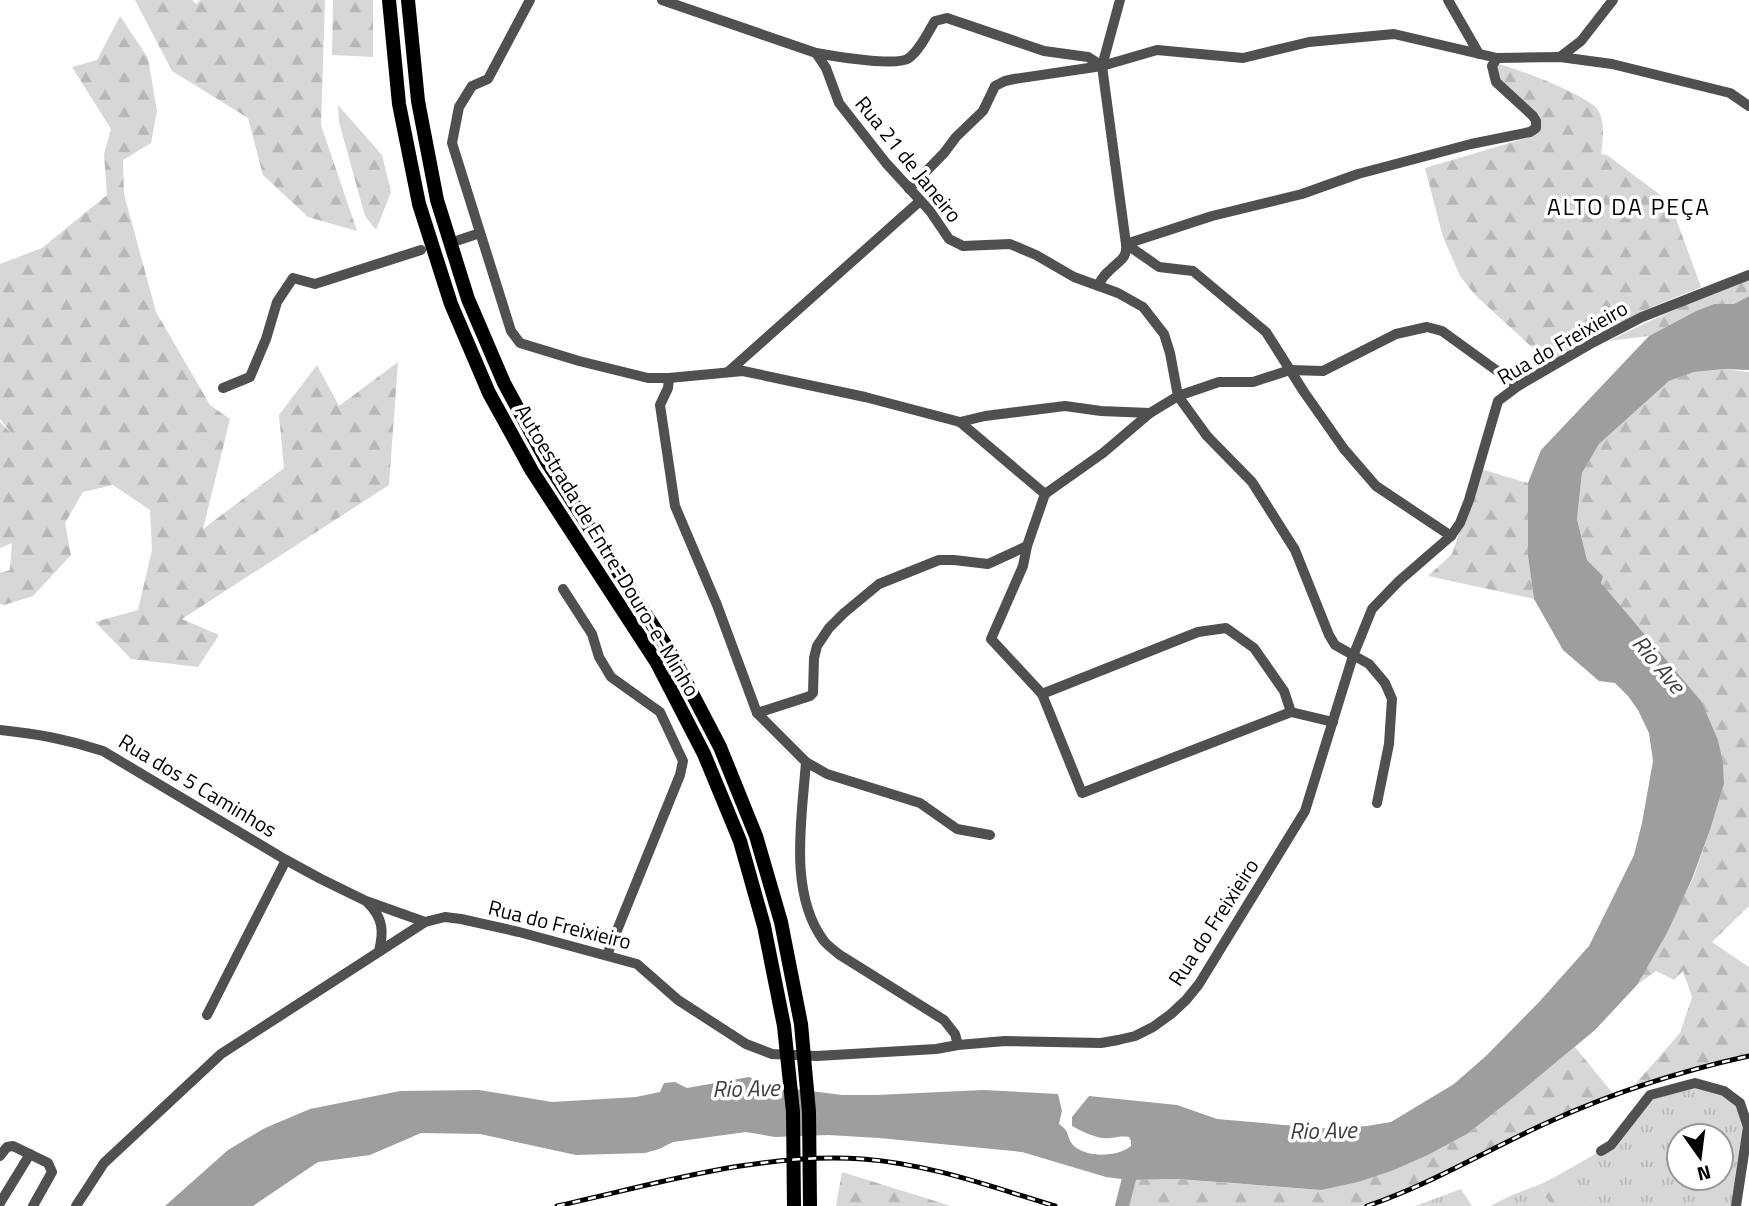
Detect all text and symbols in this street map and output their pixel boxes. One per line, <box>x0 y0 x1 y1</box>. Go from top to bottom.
street label: Rua 21 de Janeiro <box>848 89 970 229</box>
district label: ALTO DA PEÇA <box>1547 189 1711 224</box>
street label: Rua do Freixieiro <box>1491 292 1633 392</box>
street label: Autoestrada de Entre-Douro-e-Minho <box>508 398 708 702</box>
water label: Rio Ave <box>1624 627 1695 702</box>
street label: Rua dos 5 Caminhos <box>113 725 283 845</box>
street label: Rua do Freixieiro <box>1160 852 1266 992</box>
street label: Rua do Freixieiro <box>485 891 635 957</box>
water label: Rio Ave <box>712 1070 781 1106</box>
water label: Rio Ave <box>1289 1112 1358 1148</box>
north arrow <box>1665 1122 1735 1192</box>
text: N <box>1694 1158 1714 1190</box>

